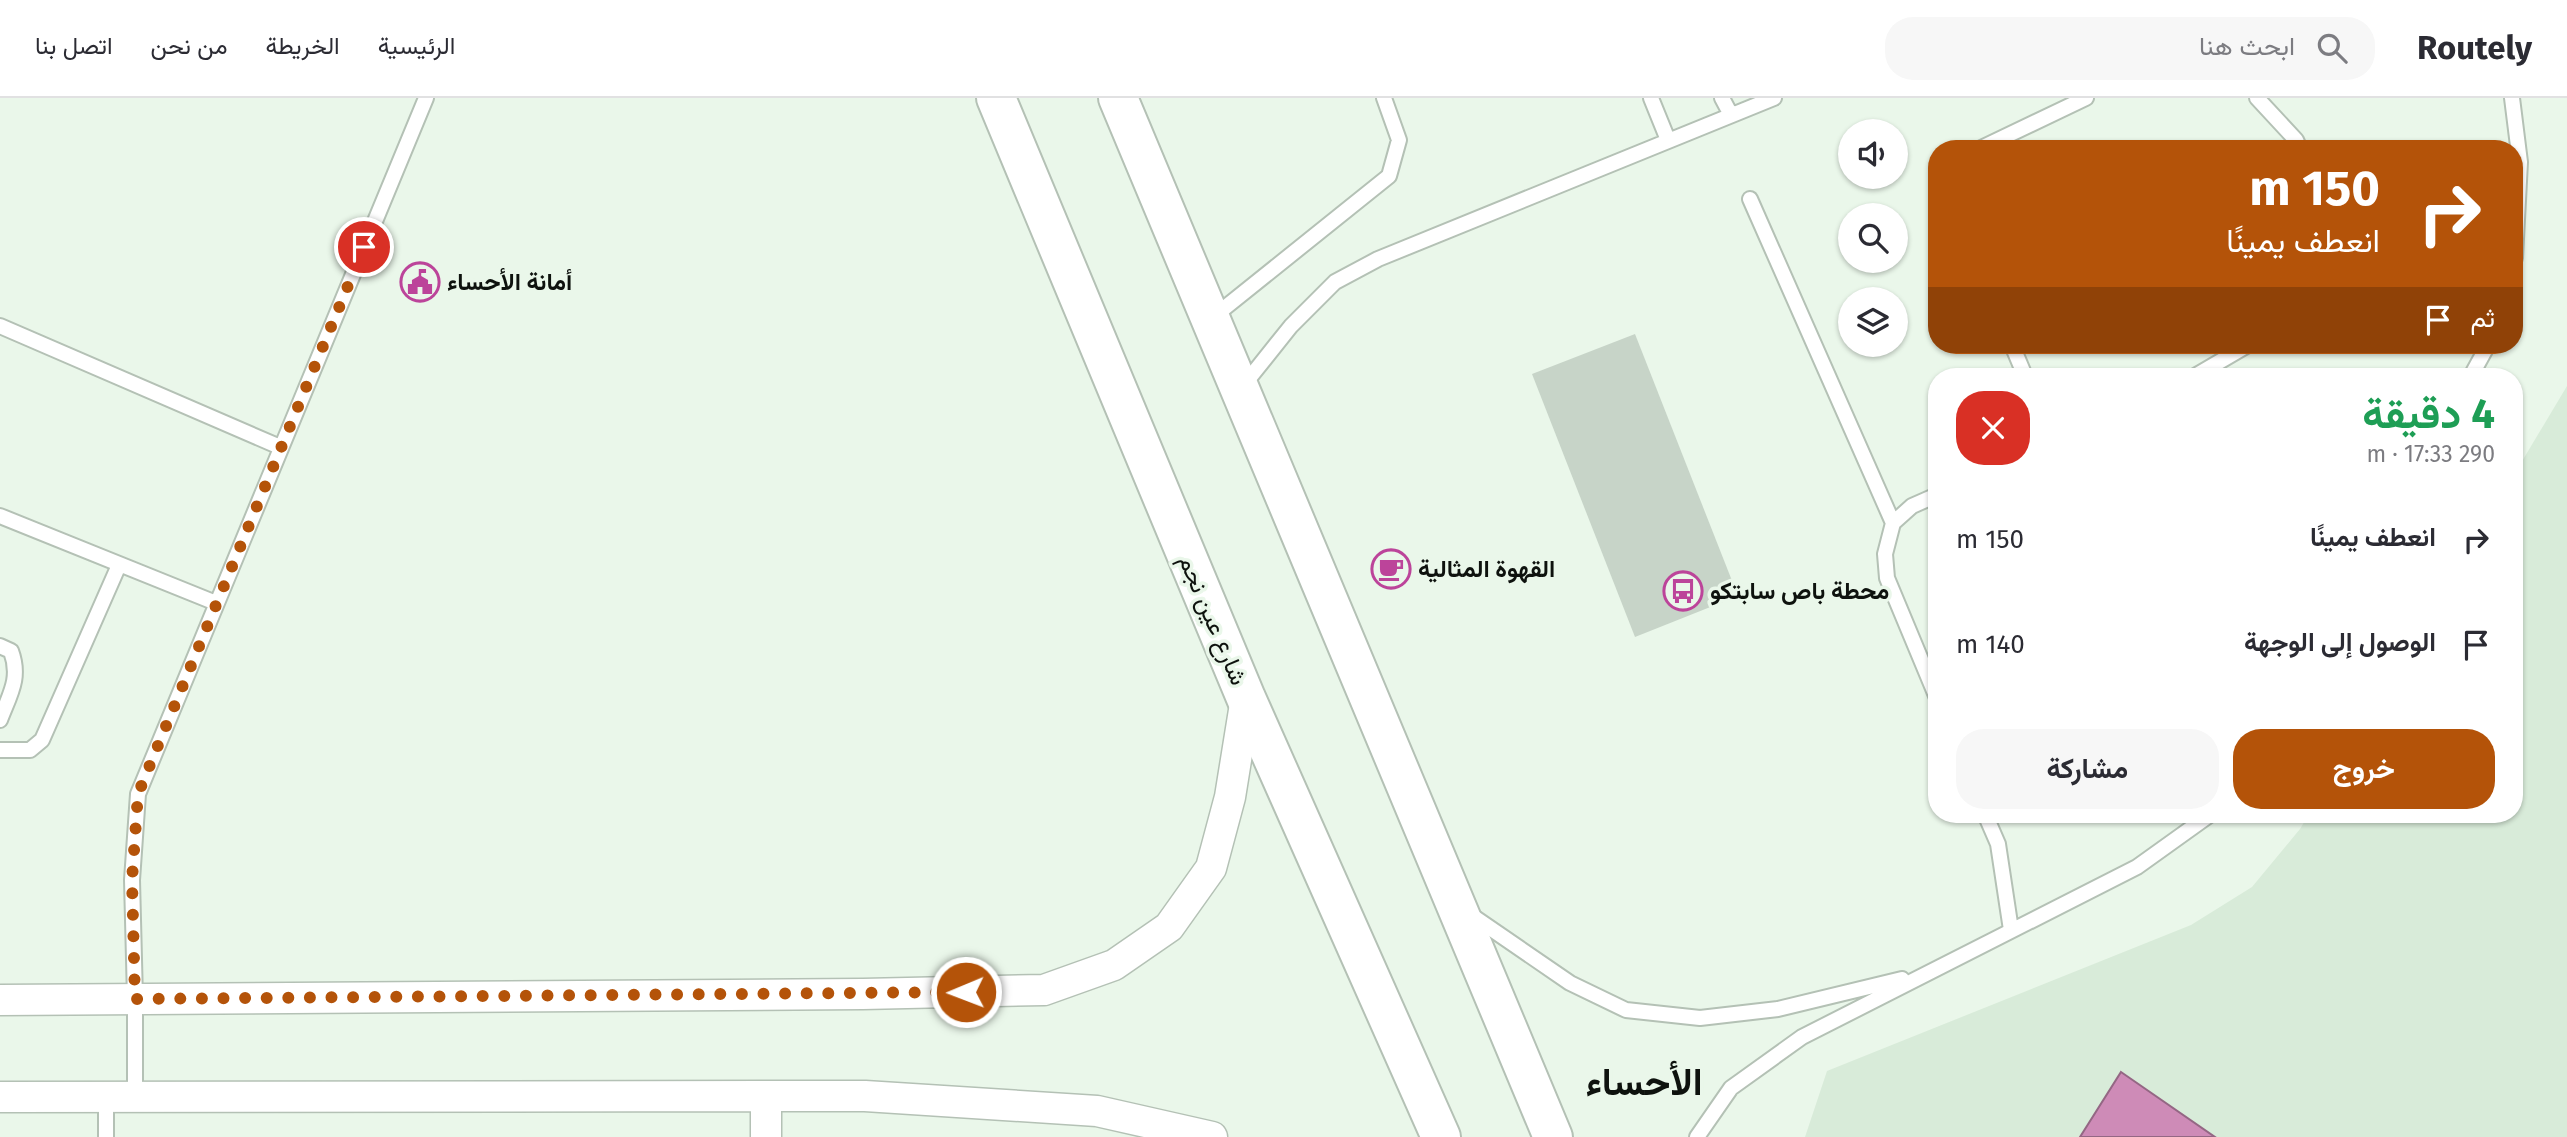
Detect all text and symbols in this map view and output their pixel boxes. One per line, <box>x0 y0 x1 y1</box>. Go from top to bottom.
search box <box>1885 17 2375 80</box>
text: Routely <box>2417 28 2532 68</box>
icon: search <box>2313 29 2351 67</box>
text: ابحث هنا <box>2199 31 2295 62</box>
text: اتصل بنا <box>35 32 112 60</box>
text: من نحن <box>150 32 227 60</box>
text: الخريطة <box>265 32 340 60</box>
text: الرئيسية <box>378 32 455 60</box>
map controls <box>1838 119 1908 357</box>
button: sound <box>1838 119 1908 189</box>
text: 150 m <box>2249 159 2380 218</box>
icon: right <box>2404 168 2495 259</box>
button: search <box>1838 203 1908 273</box>
pin <box>334 217 394 277</box>
text: انعطف يمينًا <box>2226 222 2380 260</box>
icon: arrive <box>345 228 383 266</box>
public building icon: أمانة الأحساء <box>399 261 441 303</box>
place label: أمانة الأحساء <box>447 267 572 296</box>
button: layers <box>1838 287 1908 357</box>
icon: arrive <box>2419 301 2457 339</box>
text: ثم <box>2471 303 2495 334</box>
text: 4 دقيقة <box>2362 389 2495 439</box>
button: close <box>1956 391 2030 465</box>
text: 290 m · 17:33 <box>2367 440 2495 468</box>
icon: right <box>2457 521 2495 559</box>
text: انعطف يمينًا <box>2310 522 2436 553</box>
text: 150 m <box>1956 524 2024 555</box>
cafe icon: القهوة المثالية <box>1370 548 1412 590</box>
street label: شارع عين نجم <box>1171 551 1253 690</box>
place label: القهوة المثالية <box>1418 555 1555 584</box>
bus stop icon: محطة باص سابتكو <box>1662 570 1704 612</box>
place label: محطة باص سابتكو <box>1710 577 1889 606</box>
icon: arrive <box>2457 626 2495 664</box>
text: الوصول إلى الوجهة <box>2244 627 2436 658</box>
text: 140 m <box>1956 629 2025 660</box>
button: مشاركة <box>1956 729 2219 809</box>
button: خروج <box>2233 729 2495 809</box>
position arrow <box>929 955 1003 1029</box>
district label: الأحساء <box>1585 1059 1703 1105</box>

